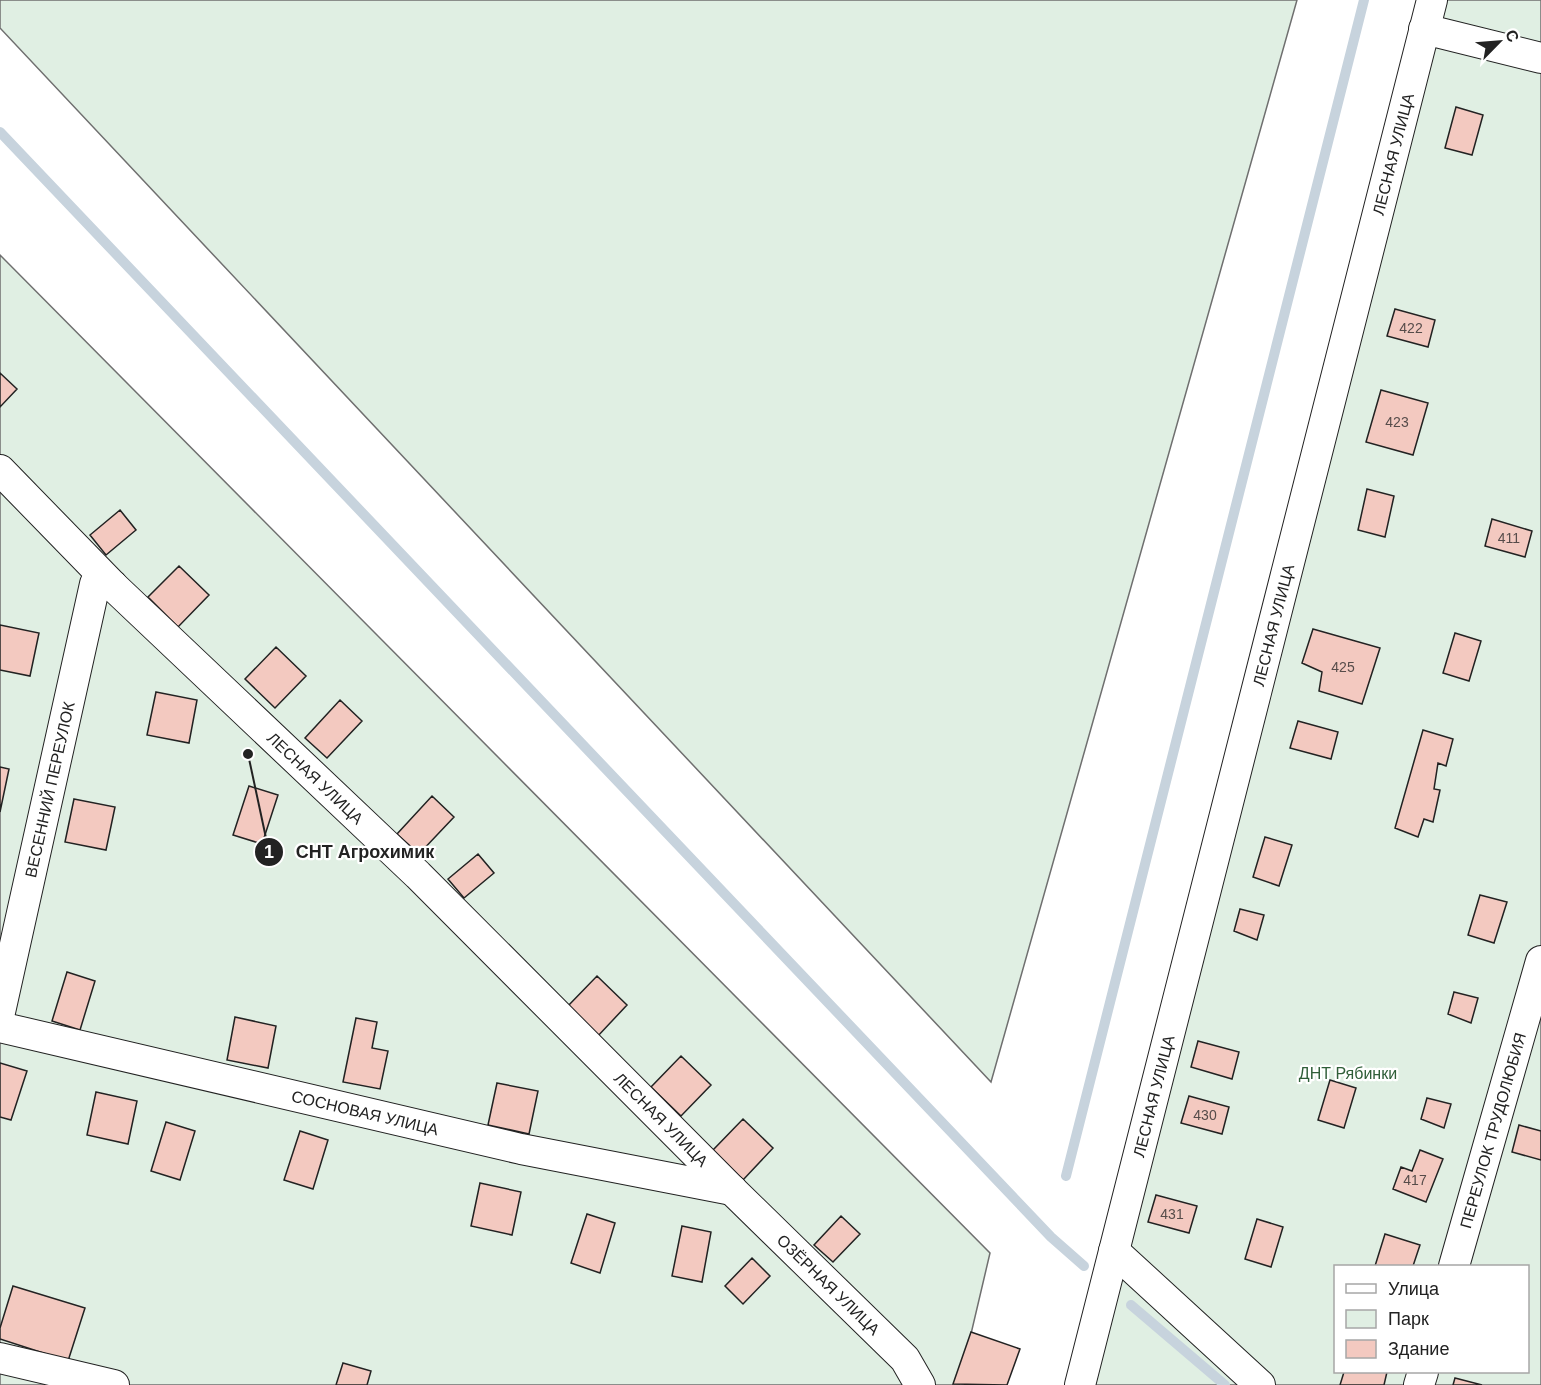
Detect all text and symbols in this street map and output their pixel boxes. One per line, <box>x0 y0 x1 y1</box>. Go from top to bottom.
north arrow <box>1469 12 1529 72</box>
text: С <box>1502 27 1522 45</box>
street label: ЛЕСНАЯ УЛИЦА <box>1370 91 1417 217</box>
house number: 422 <box>1399 320 1423 336</box>
house number: 423 <box>1385 414 1409 430</box>
house number: 411 <box>1498 530 1520 546</box>
street label: ЛЕСНАЯ УЛИЦА <box>1250 562 1297 688</box>
house number: 425 <box>1331 659 1355 675</box>
street label: ВЕСЕННИЙ ПЕРЕУЛОК <box>22 699 78 879</box>
street label: ЛЕСНАЯ УЛИЦА <box>264 729 367 828</box>
callout: СНТ Агрохимик <box>254 834 446 870</box>
text: 1 <box>264 842 274 862</box>
text: СНТ Агрохимик <box>296 842 435 862</box>
street label: ПЕРЕУЛОК ТРУДОЛЮБИЯ <box>1457 1031 1529 1230</box>
street label: ЛЕСНАЯ УЛИЦА <box>1130 1033 1178 1159</box>
park label: ДНТ Рябинки <box>1299 1065 1397 1082</box>
street label: ЛЕСНАЯ УЛИЦА <box>611 1069 712 1170</box>
street label: СОСНОВАЯ УЛИЦА <box>290 1088 440 1138</box>
house number: 430 <box>1193 1107 1217 1123</box>
house number: 417 <box>1403 1172 1427 1188</box>
house number: 431 <box>1160 1206 1184 1222</box>
street label: ОЗЁРНАЯ УЛИЦА <box>774 1231 883 1339</box>
legend <box>1334 1265 1529 1373</box>
text: Улица <box>1388 1279 1440 1299</box>
text: Парк <box>1388 1309 1429 1329</box>
text: Здание <box>1388 1339 1449 1359</box>

